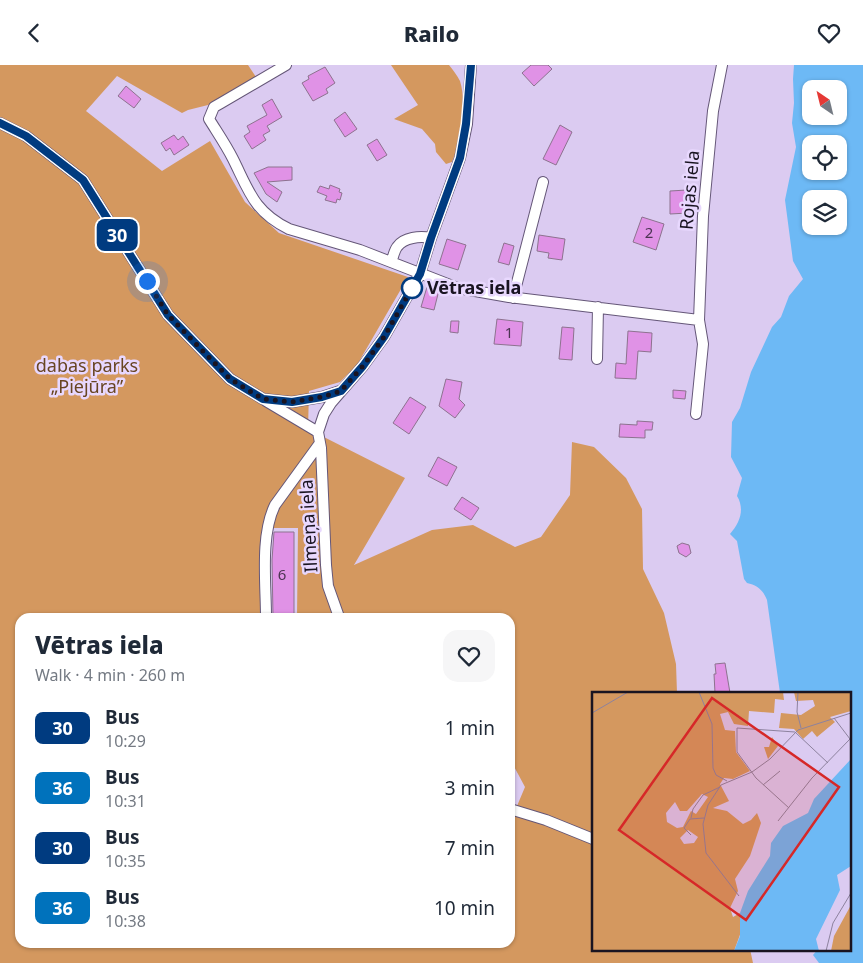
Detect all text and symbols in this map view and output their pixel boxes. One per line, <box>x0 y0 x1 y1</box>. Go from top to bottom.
text: Railo <box>404 18 459 48</box>
icon: back <box>20 19 48 47</box>
icon: heart <box>815 19 843 47</box>
north arrow <box>802 80 848 125</box>
map controls <box>802 80 847 235</box>
button: locate <box>802 135 847 180</box>
street label: Rojas iela <box>674 149 704 231</box>
button: layers <box>802 190 847 235</box>
line badge: 30 <box>94 219 140 251</box>
house number: 2 <box>645 222 653 242</box>
text: 30 <box>107 223 127 247</box>
your location <box>135 269 160 294</box>
place label: Vētras iela <box>427 275 521 299</box>
marker: Vētras iela <box>401 277 423 299</box>
house number: 1 <box>505 322 513 342</box>
park label: dabas parks „Piejūra” <box>36 353 138 398</box>
street label: Ilmeņa iela <box>294 479 322 573</box>
house number: 6 <box>278 564 286 584</box>
text: Vētras iela <box>35 628 164 661</box>
button: heart <box>443 630 495 682</box>
text: Walk · 4 min · 260 m <box>35 664 185 686</box>
inset map <box>592 692 850 951</box>
text: Bus <box>105 704 140 730</box>
text: 1 min <box>445 715 495 741</box>
text: 30 <box>52 716 73 740</box>
text: 10:29 <box>105 730 146 752</box>
text: Bus <box>105 764 140 790</box>
text: 3 min <box>445 775 495 801</box>
text: 36 <box>52 776 73 800</box>
text: 10:31 <box>105 790 146 812</box>
text: Bus <box>105 824 140 850</box>
text: 7 min <box>445 835 495 861</box>
text: 30 <box>52 836 73 860</box>
text: 10:35 <box>105 850 146 872</box>
text: Bus <box>105 884 140 910</box>
text: 10 min <box>434 895 495 921</box>
text: 36 <box>52 896 73 920</box>
text: 10:38 <box>105 910 146 932</box>

